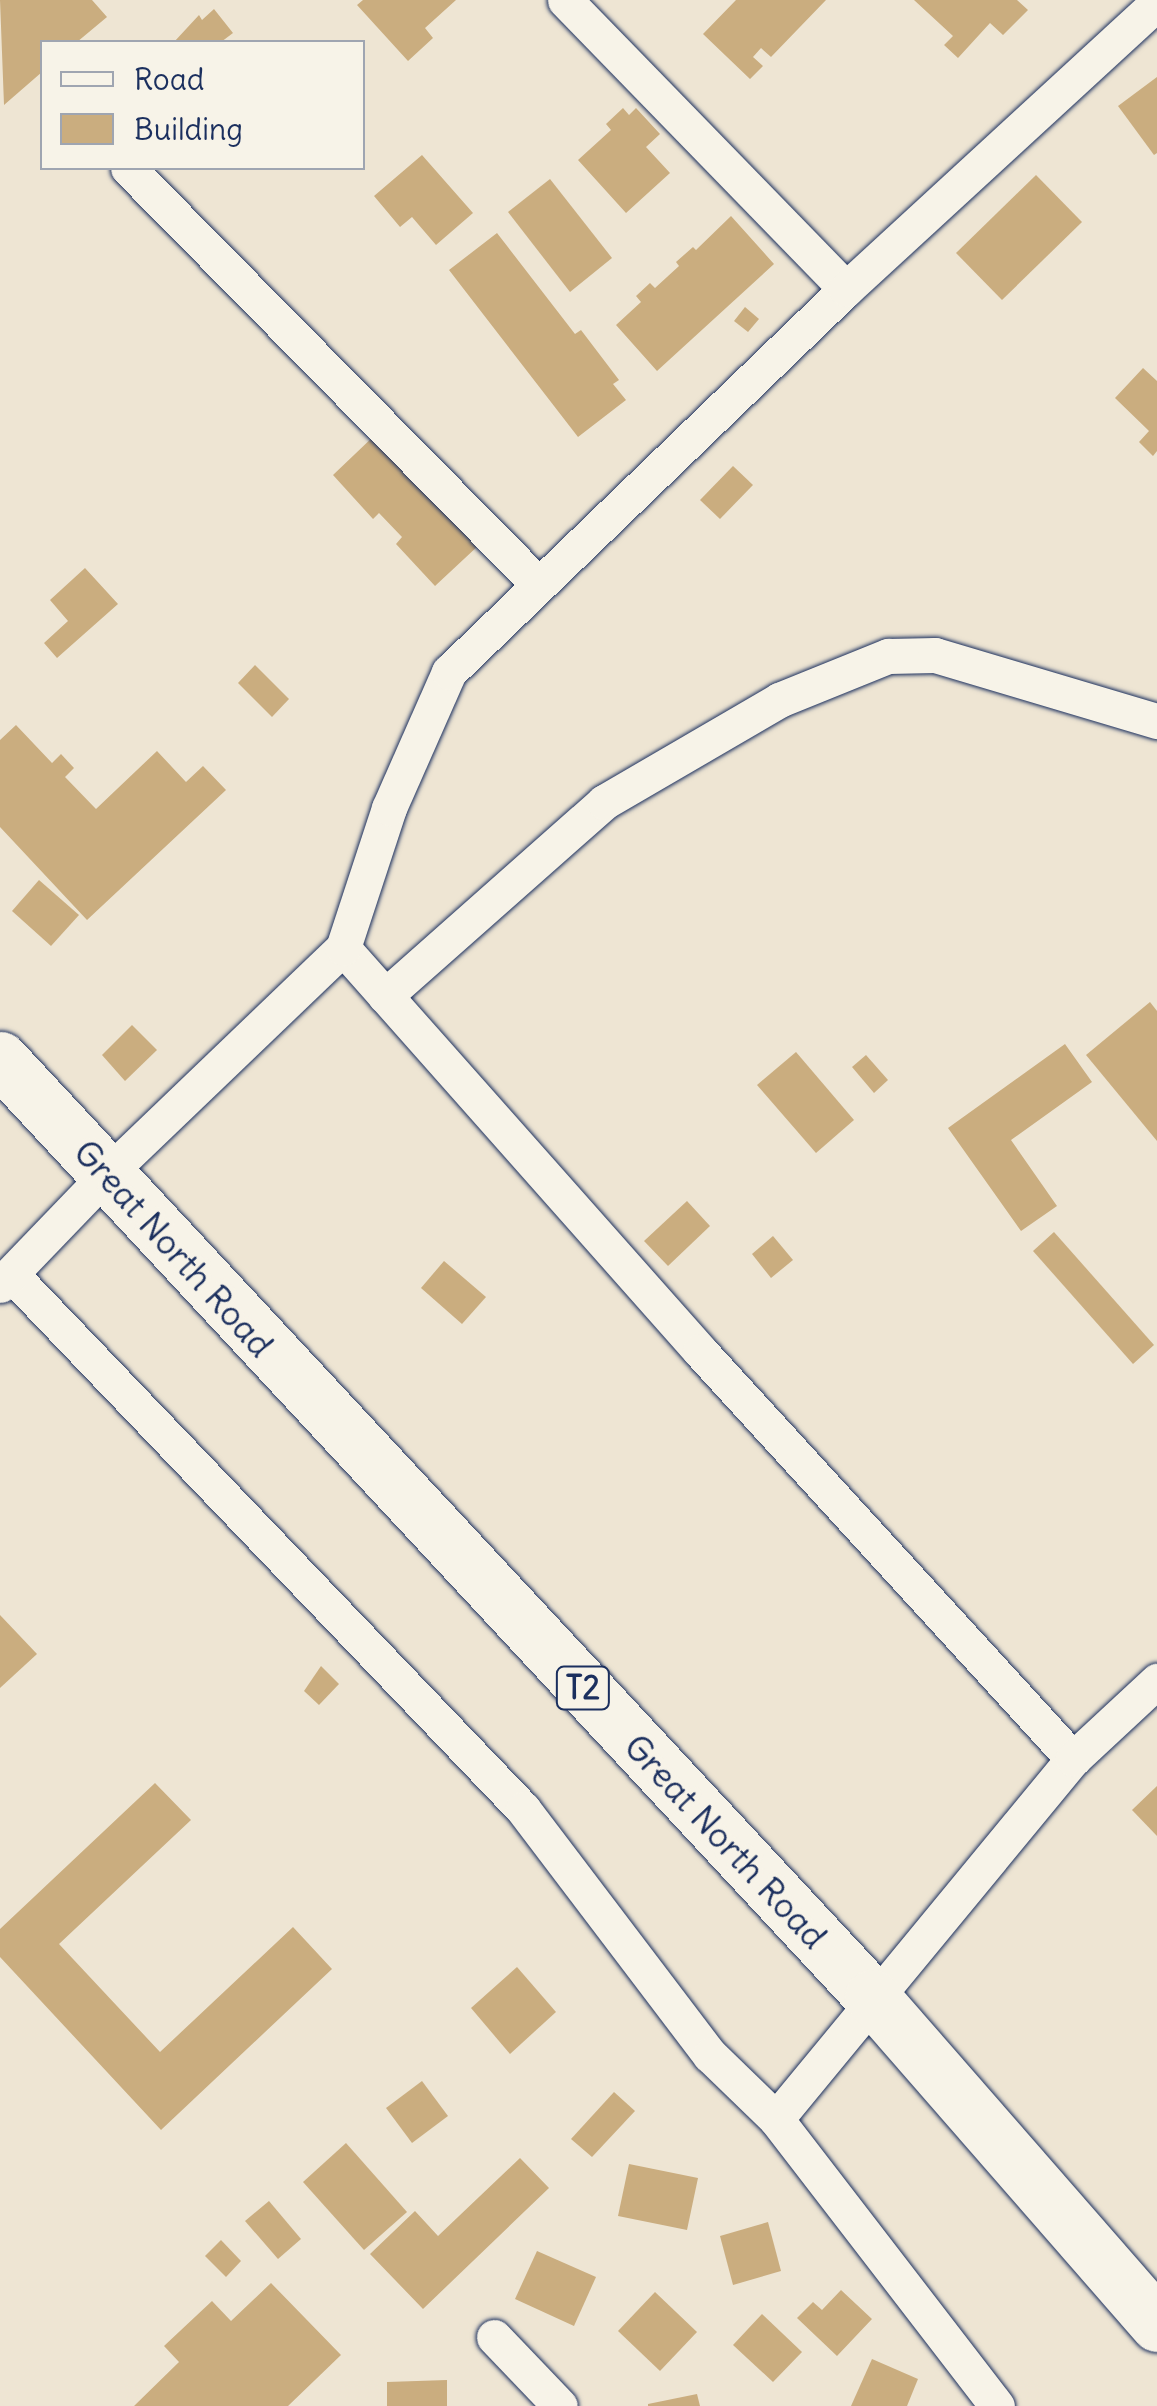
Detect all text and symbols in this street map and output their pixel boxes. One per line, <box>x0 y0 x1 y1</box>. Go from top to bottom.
legend <box>40 40 365 170</box>
text: Road <box>134 60 204 98</box>
text: Building <box>134 110 243 148</box>
street label: Great North Road <box>65 1131 283 1365</box>
road number: T2 <box>556 1661 610 1715</box>
street label: Great North Road <box>616 1725 836 1957</box>

